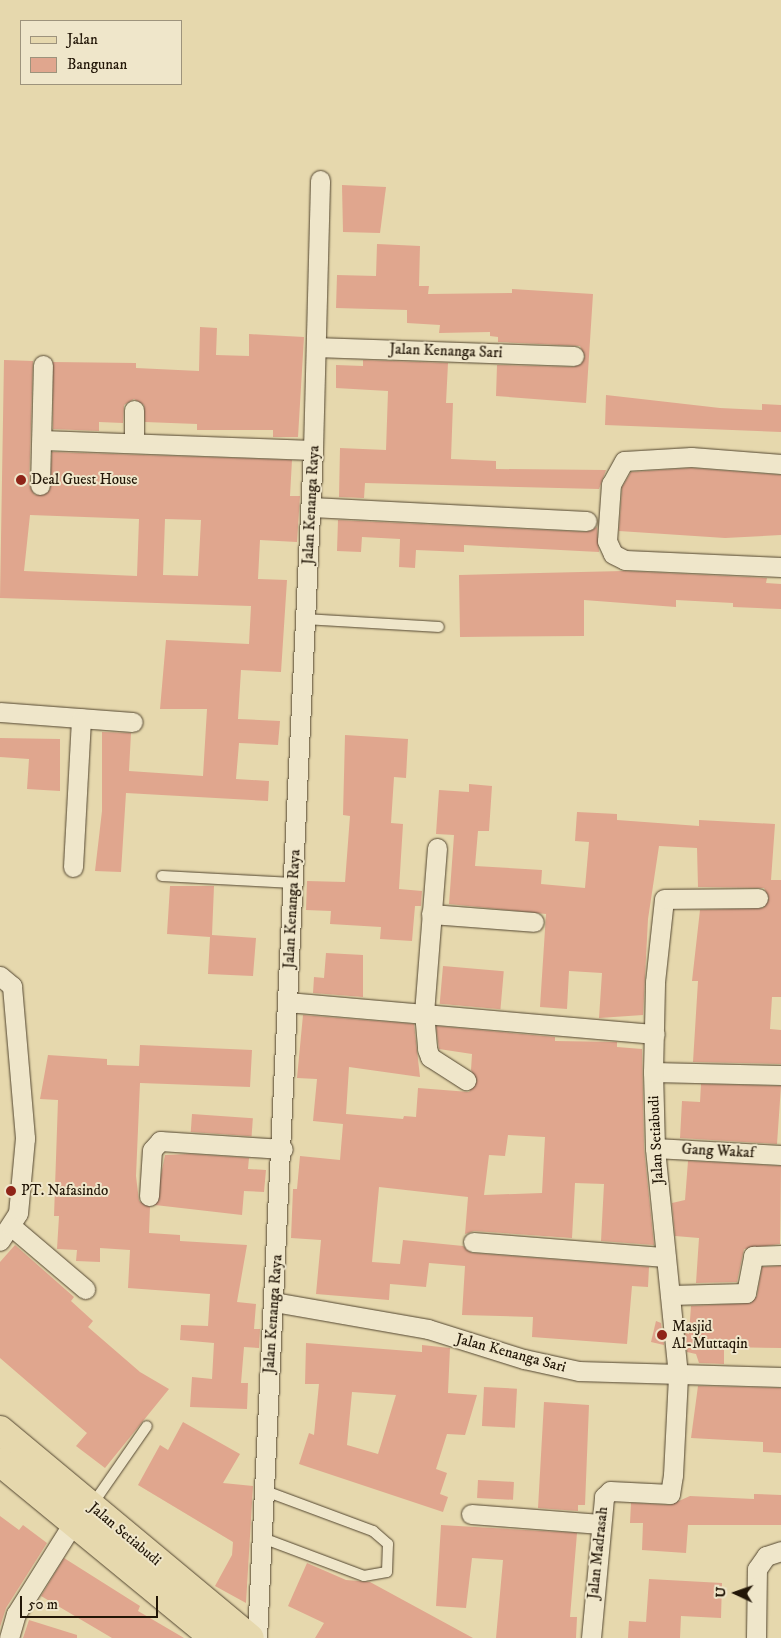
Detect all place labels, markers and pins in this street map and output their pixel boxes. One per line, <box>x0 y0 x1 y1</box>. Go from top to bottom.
place label: Deal Guest House <box>31 471 138 489</box>
marker: Deal Guest House <box>15 474 27 486</box>
place label: PT. Nafasindo <box>21 1182 108 1200</box>
marker: PT. Nafasindo <box>5 1185 17 1197</box>
place label: Masjid Al-Muttaqin <box>672 1317 748 1352</box>
marker: Masjid Al-Muttaqin <box>656 1329 668 1341</box>

